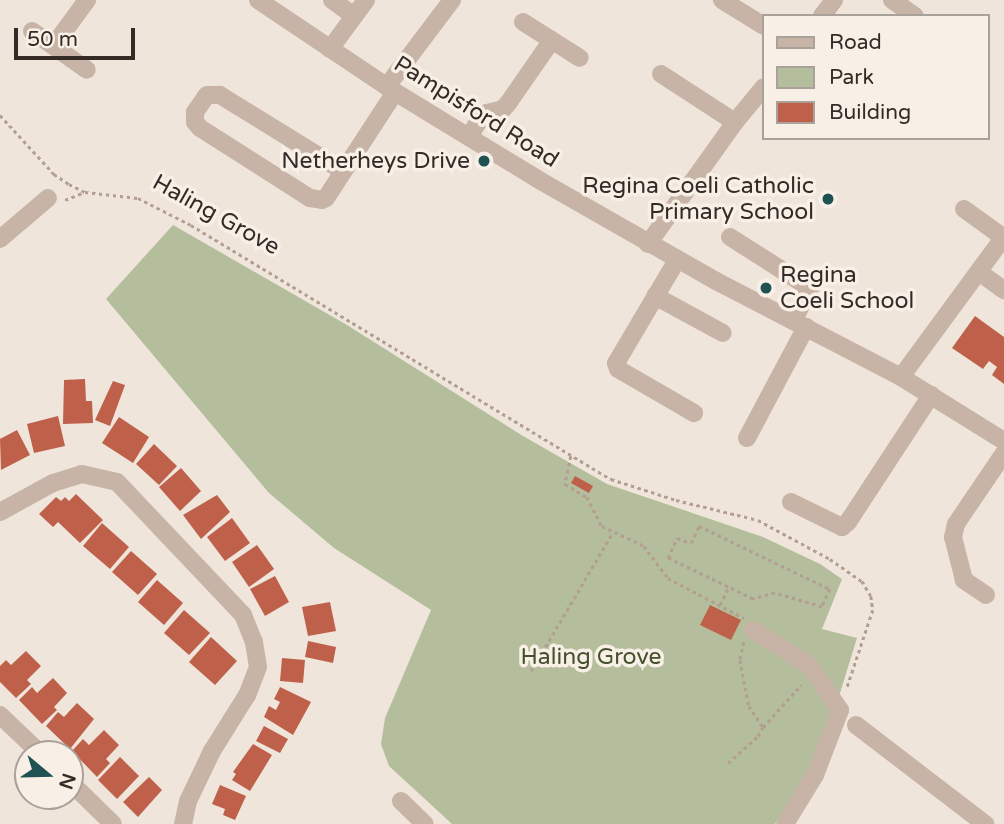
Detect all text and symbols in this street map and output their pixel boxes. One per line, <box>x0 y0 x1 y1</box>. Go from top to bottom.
scale bar <box>18 14 138 58</box>
legend <box>762 14 990 140</box>
text: 50 m <box>27 27 78 52</box>
text: Road <box>829 30 882 55</box>
street label: Pampisford Road <box>389 50 563 174</box>
text: Park <box>829 65 874 90</box>
text: Building <box>829 100 911 125</box>
place label: Netherheys Drive <box>281 147 470 175</box>
marker: Netherheys Drive <box>476 153 492 169</box>
street label: Haling Grove <box>148 169 284 261</box>
place label: Regina Coeli Catholic Primary School <box>582 172 814 226</box>
marker: Regina Coeli Catholic Primary School <box>820 191 836 207</box>
place label: Regina Coeli School <box>780 261 914 315</box>
marker: Regina Coeli School <box>758 280 774 296</box>
park label: Haling Grove <box>521 643 661 671</box>
north arrow <box>14 740 84 810</box>
text: N <box>54 770 80 792</box>

